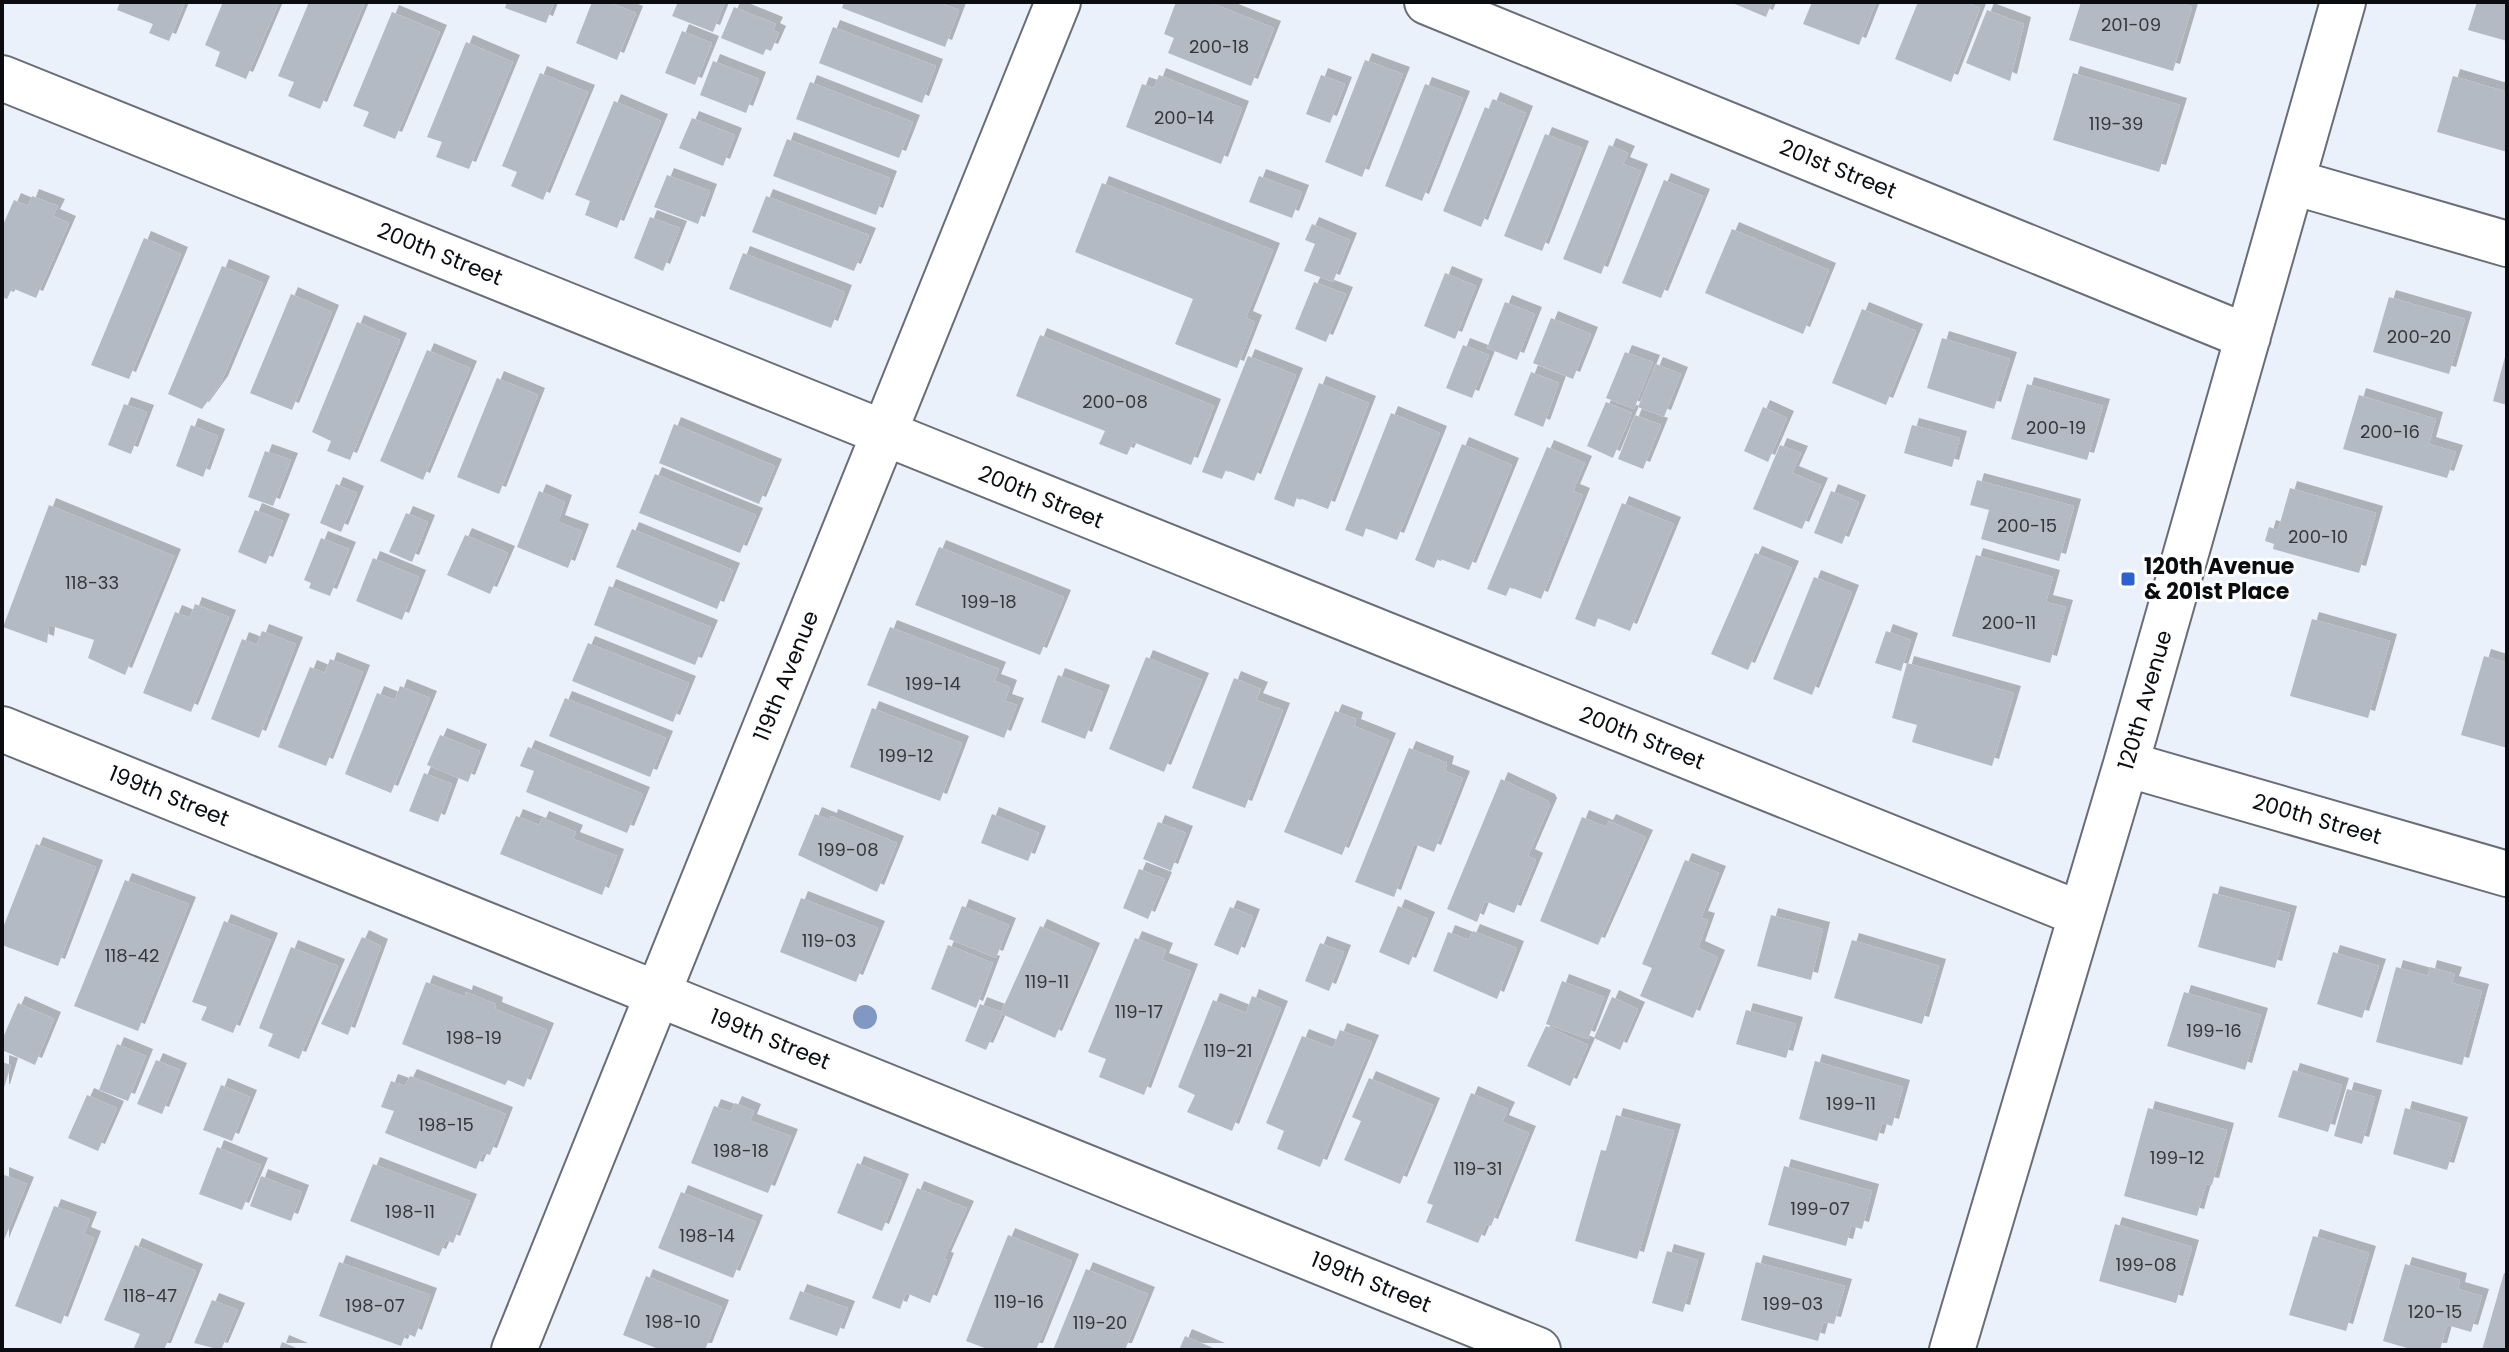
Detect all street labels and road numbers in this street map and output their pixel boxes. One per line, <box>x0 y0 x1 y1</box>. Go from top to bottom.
street label: 201st Street <box>1775 132 1901 206</box>
street label: 200th Street <box>373 215 507 293</box>
street label: 200th Street <box>974 458 1108 536</box>
street label: 119th Avenue <box>746 606 826 746</box>
street label: 120th Avenue <box>2110 626 2180 774</box>
street label: 200th Street <box>1575 699 1709 777</box>
street label: 199th Street <box>104 758 234 834</box>
street label: 200th Street <box>2249 786 2385 852</box>
street label: 199th Street <box>705 1001 835 1077</box>
street label: 199th Street <box>1306 1244 1436 1320</box>

